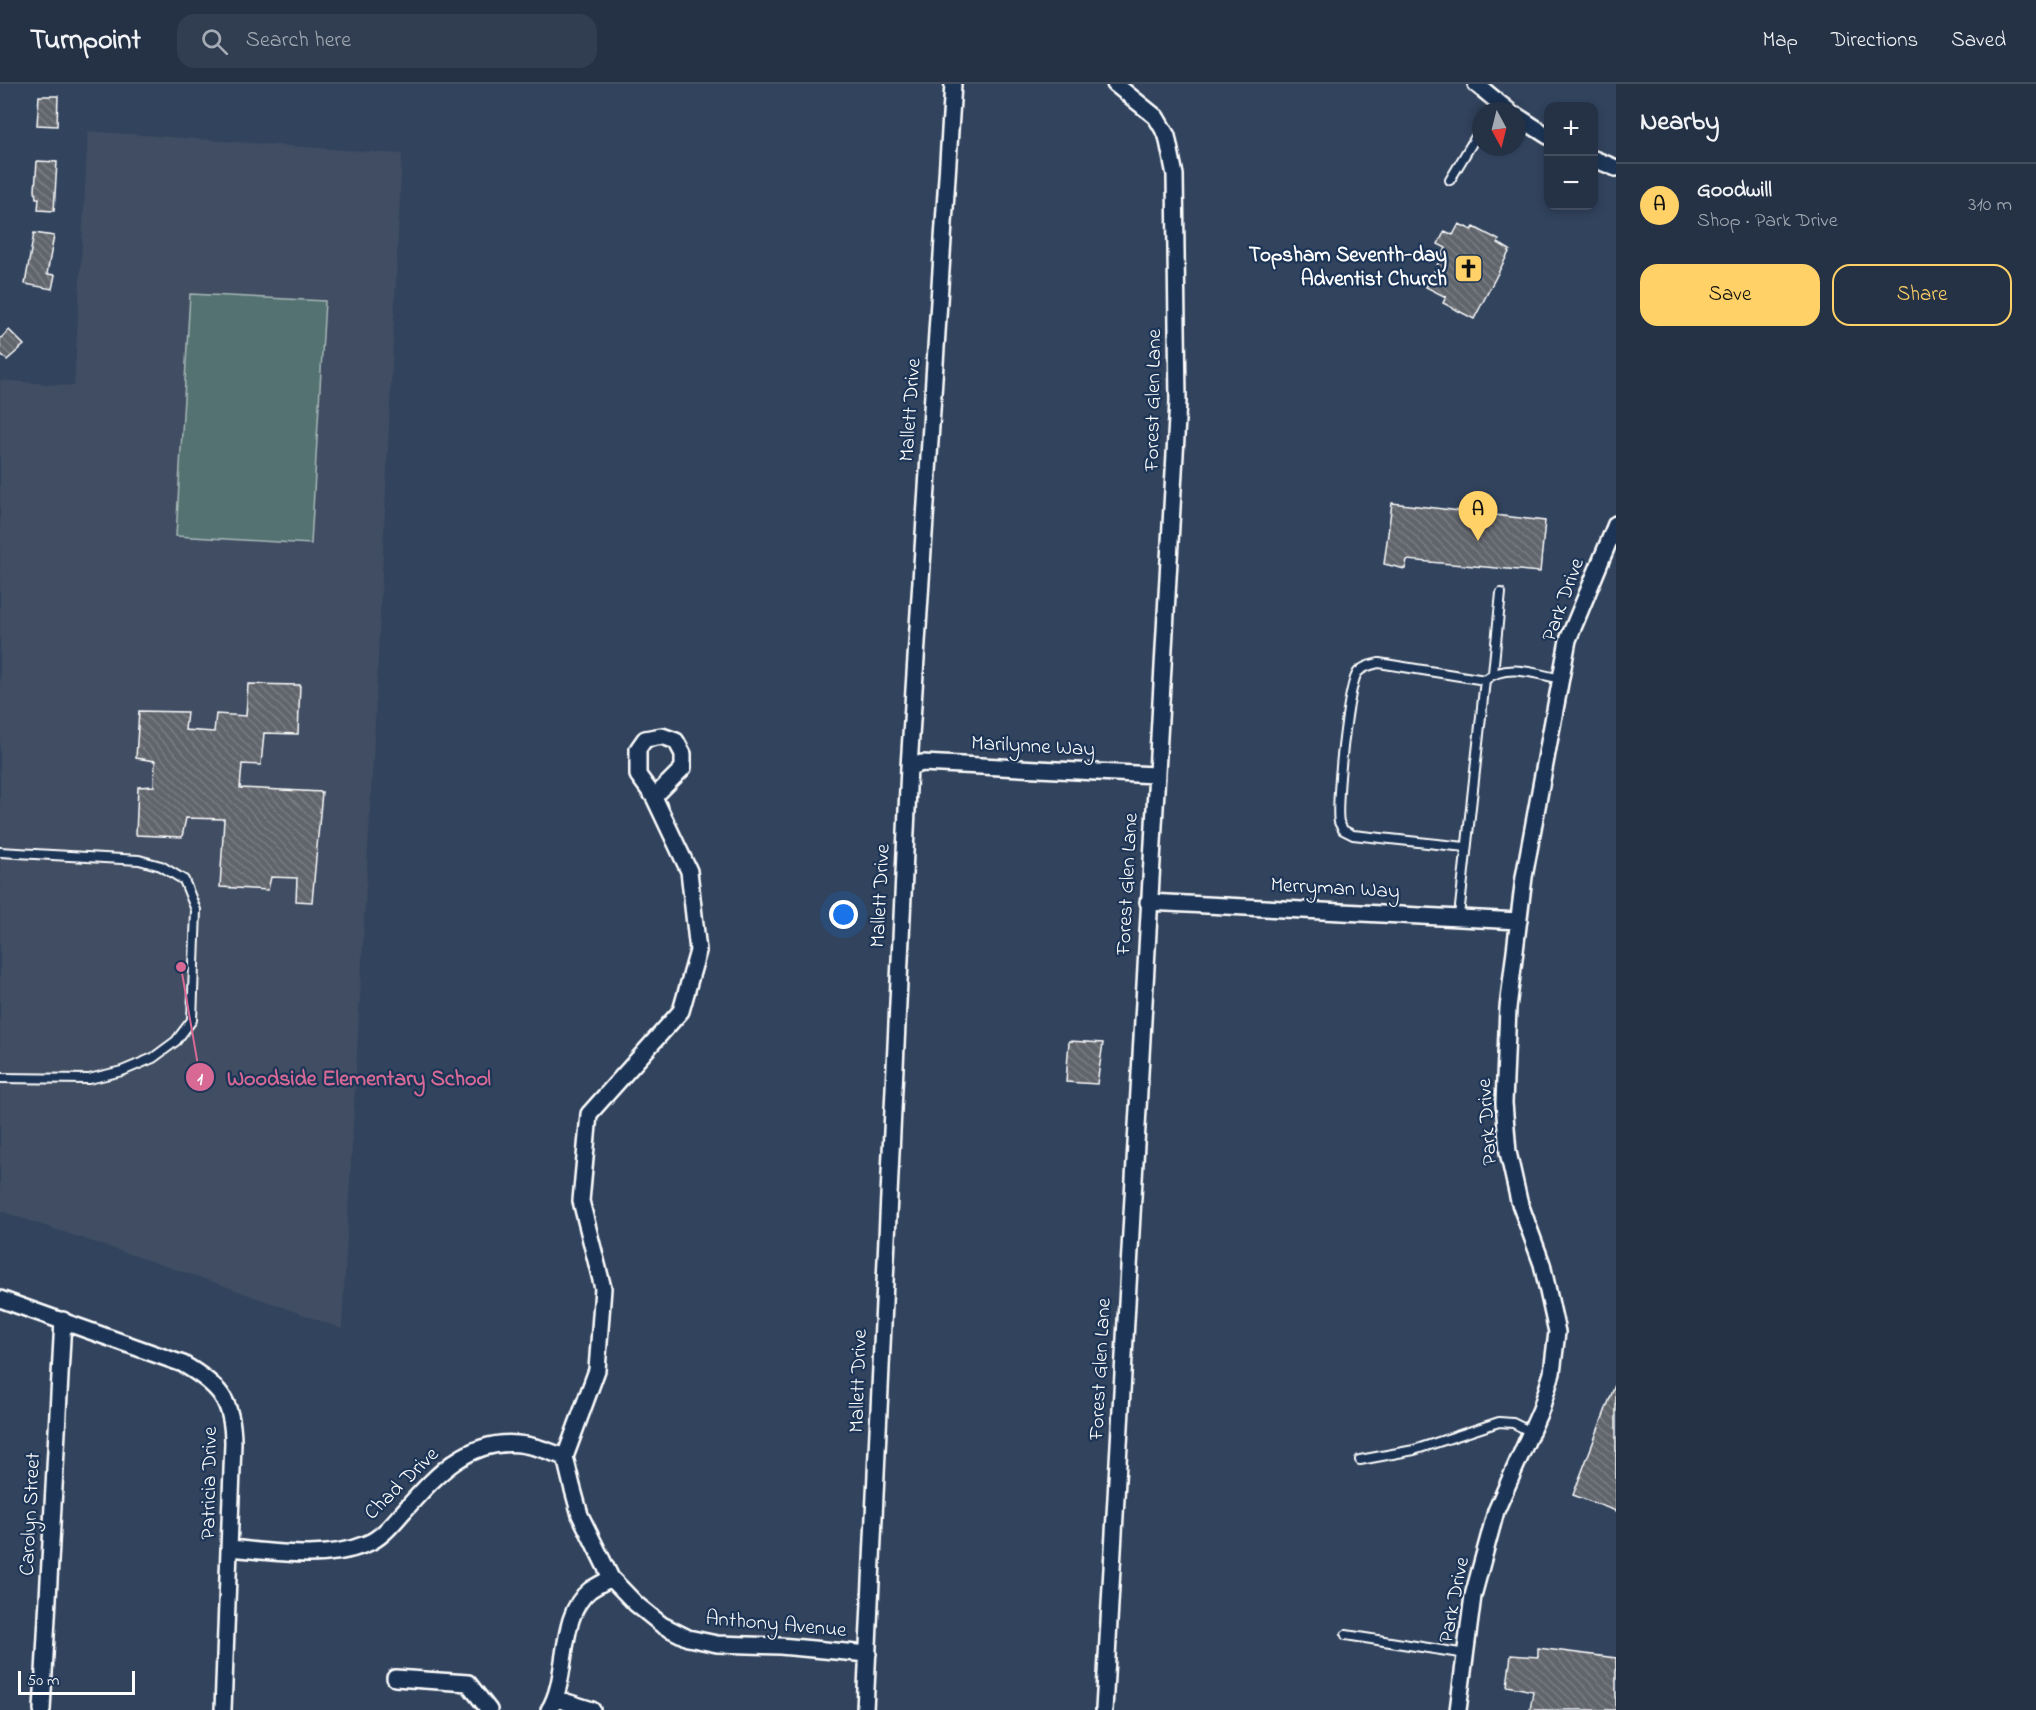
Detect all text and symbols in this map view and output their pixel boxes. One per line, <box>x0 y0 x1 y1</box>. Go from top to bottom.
search box <box>177 14 597 68</box>
text: Turnpoint <box>30 21 141 62</box>
icon: search <box>198 25 231 58</box>
text: Search here <box>246 25 351 57</box>
text: Map <box>1762 26 1798 56</box>
text: Directions <box>1831 26 1918 56</box>
text: Saved <box>1951 26 2006 56</box>
north arrow <box>1472 102 1526 156</box>
map controls <box>1544 102 1598 210</box>
button: + <box>1544 102 1598 156</box>
text: Nearby <box>1640 104 1719 142</box>
button: − <box>1544 156 1598 210</box>
text: Goodwill <box>1697 175 1772 207</box>
text: A <box>1653 191 1666 220</box>
text: 310 m <box>1968 191 2012 220</box>
text: Shop · Park Drive <box>1697 207 1838 236</box>
place label: Topsham Seventh-day Adventist Church <box>1249 241 1447 295</box>
church icon: Topsham Seventh-day Adventist Church <box>1452 252 1484 284</box>
button: Save <box>1640 264 1820 326</box>
button: Share <box>1832 264 2012 326</box>
street label: Forest Glen Lane <box>1138 328 1170 472</box>
street label: Mallett Drive <box>892 357 930 463</box>
pin: A <box>1458 492 1498 541</box>
street label: Park Drive <box>1535 553 1593 646</box>
street label: Marilynne Way <box>970 729 1096 767</box>
street label: Forest Glen Lane <box>1109 812 1147 957</box>
street label: Mallett Drive <box>863 843 899 949</box>
street label: Merryman Way <box>1270 871 1400 909</box>
your location <box>829 900 858 929</box>
callout: Woodside Elementary School <box>185 1057 503 1097</box>
text: Woodside Elementary School <box>227 1064 491 1097</box>
text: 1 <box>197 1067 203 1093</box>
street label: Park Drive <box>1470 1077 1506 1166</box>
street label: Forest Glen Lane <box>1082 1297 1120 1442</box>
street label: Mallett Drive <box>842 1328 876 1433</box>
street label: Patricia Drive <box>194 1426 226 1540</box>
street label: Chad Drive <box>358 1440 447 1527</box>
street label: Carolyn Street <box>13 1452 51 1577</box>
street label: Park Drive <box>1432 1554 1478 1646</box>
street label: Anthony Avenue <box>704 1604 848 1648</box>
scale bar <box>18 1668 135 1696</box>
text: 50 m <box>27 1669 59 1693</box>

